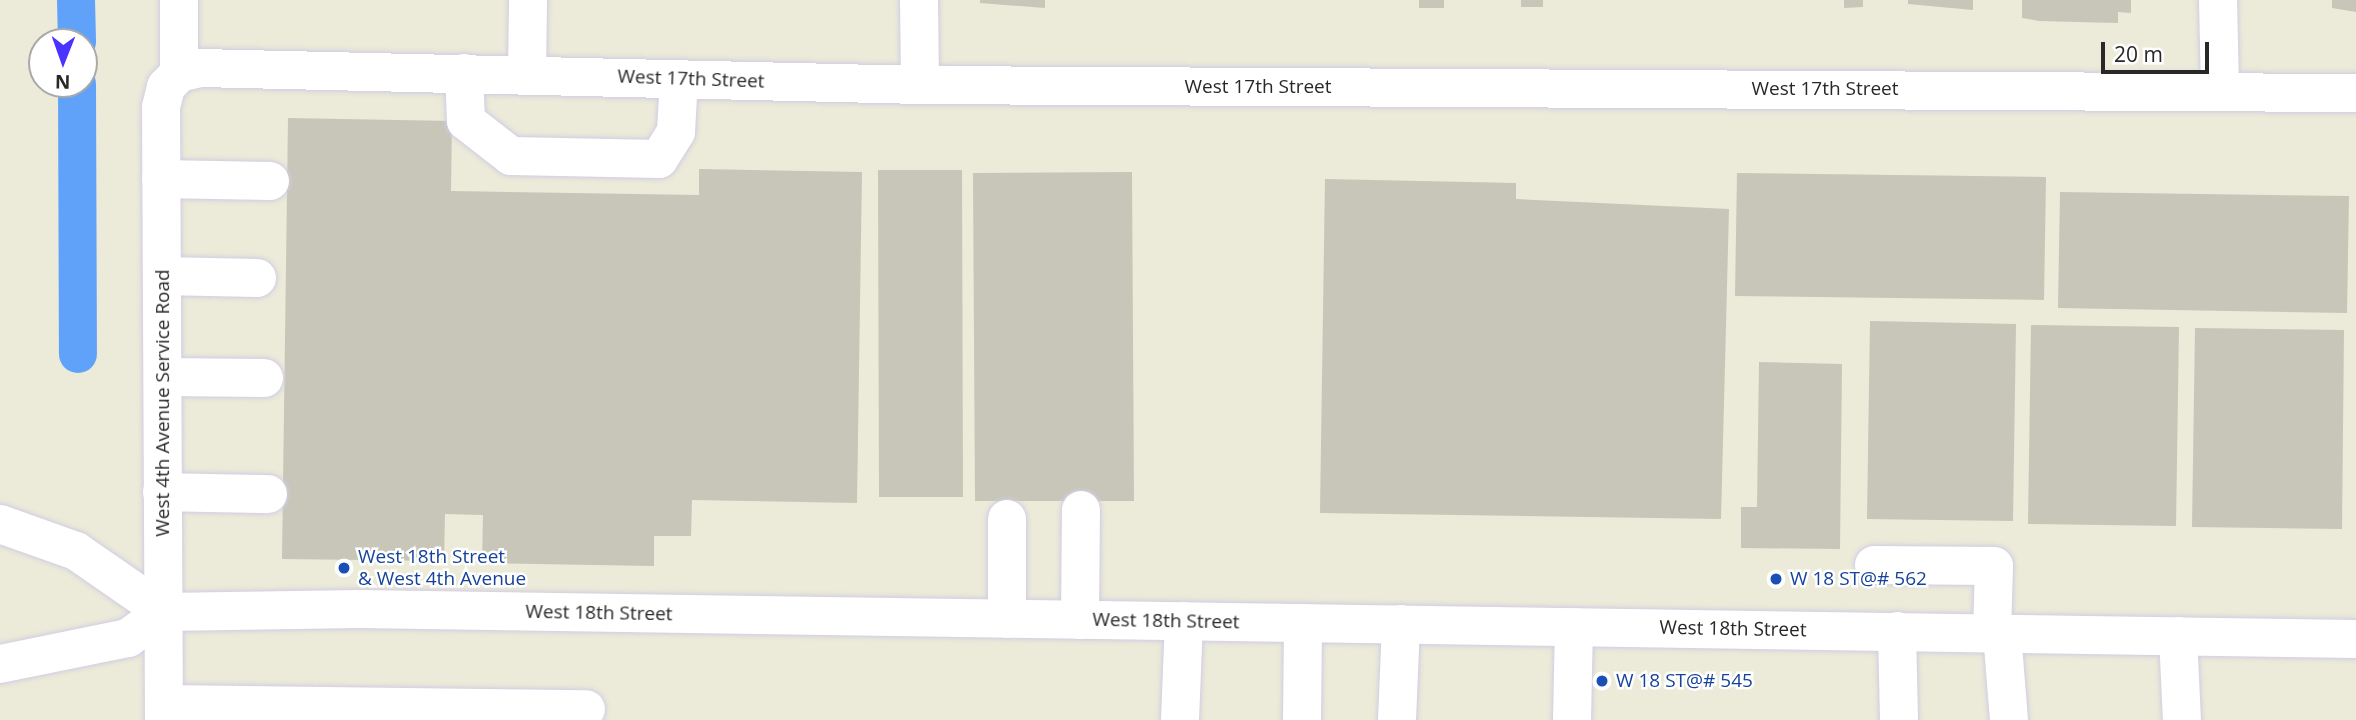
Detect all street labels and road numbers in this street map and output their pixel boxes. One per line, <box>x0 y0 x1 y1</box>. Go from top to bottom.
street label: West 17th Street <box>617 65 765 93</box>
street label: West 17th Street <box>1184 76 1332 98</box>
street label: West 17th Street <box>1751 78 1899 100</box>
street label: West 4th Avenue Service Road <box>152 269 174 537</box>
street label: West 18th Street <box>525 600 673 626</box>
street label: West 18th Street <box>1092 608 1240 634</box>
street label: West 18th Street <box>1659 616 1807 642</box>

